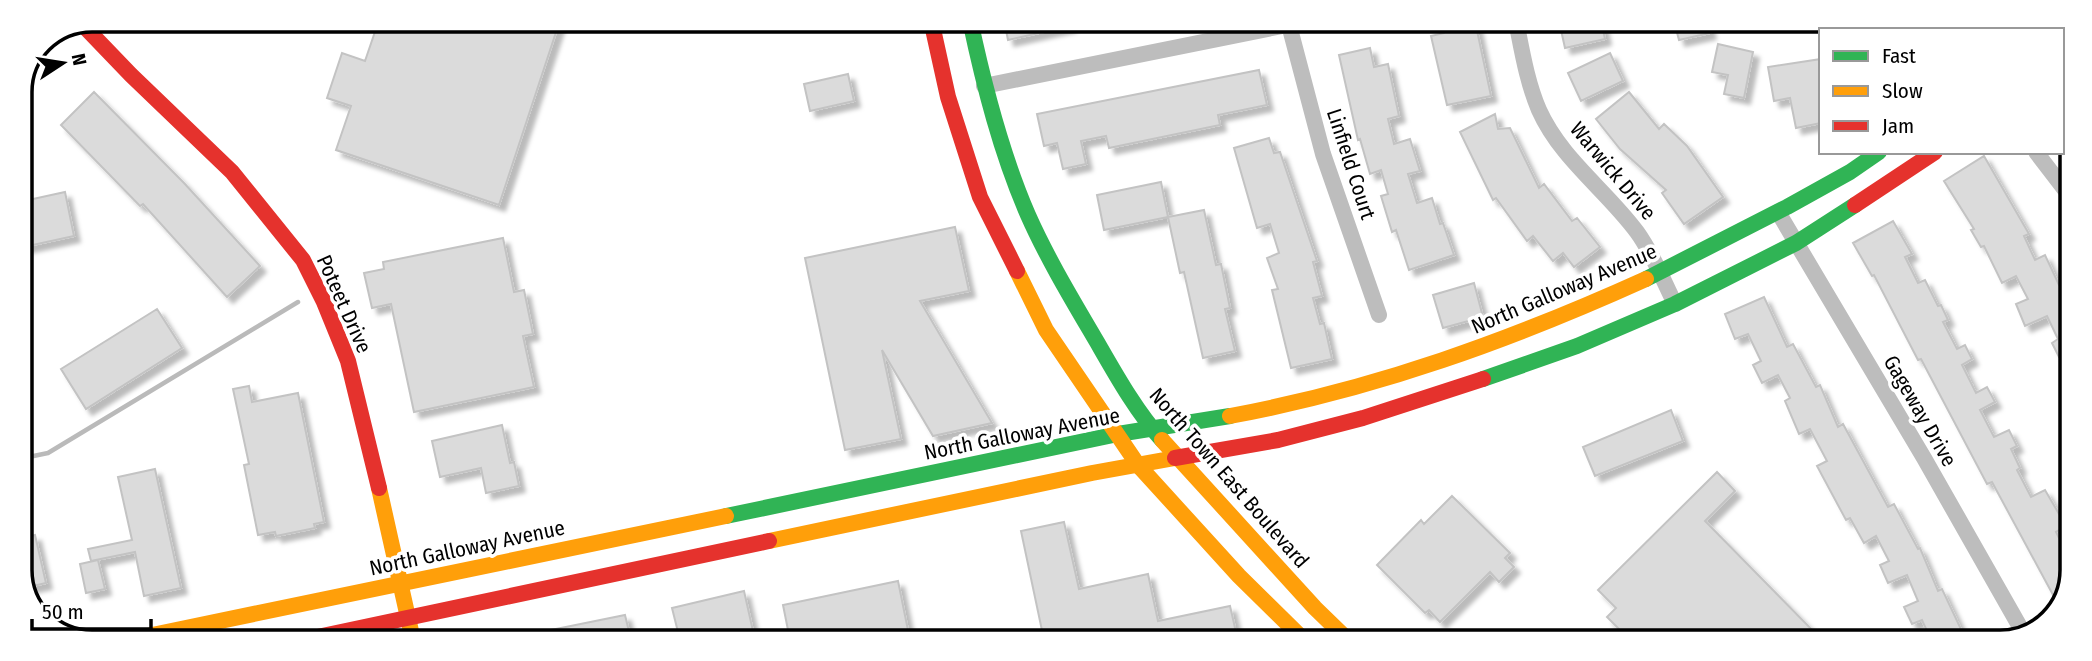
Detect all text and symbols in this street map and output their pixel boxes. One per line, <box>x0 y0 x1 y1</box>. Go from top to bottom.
north arrow <box>28 28 98 98</box>
legend <box>1819 28 2064 154</box>
text: Fast <box>1882 43 1916 69</box>
text: N <box>67 52 92 68</box>
text: Slow <box>1882 78 1923 104</box>
street label: Linfield Court <box>1321 105 1381 223</box>
text: Jam <box>1882 113 1914 139</box>
street label: Warwick Drive <box>1564 117 1662 225</box>
street label: North Galloway Avenue <box>1467 238 1661 340</box>
street label: Poteet Drive <box>311 251 377 357</box>
street label: Gageway Drive <box>1878 351 1962 471</box>
street label: North Town East Boulevard <box>1144 383 1314 573</box>
street label: North Galloway Avenue <box>922 402 1122 466</box>
street label: North Galloway Avenue <box>367 515 567 581</box>
scale bar <box>32 588 150 632</box>
text: 50 m <box>42 599 84 625</box>

